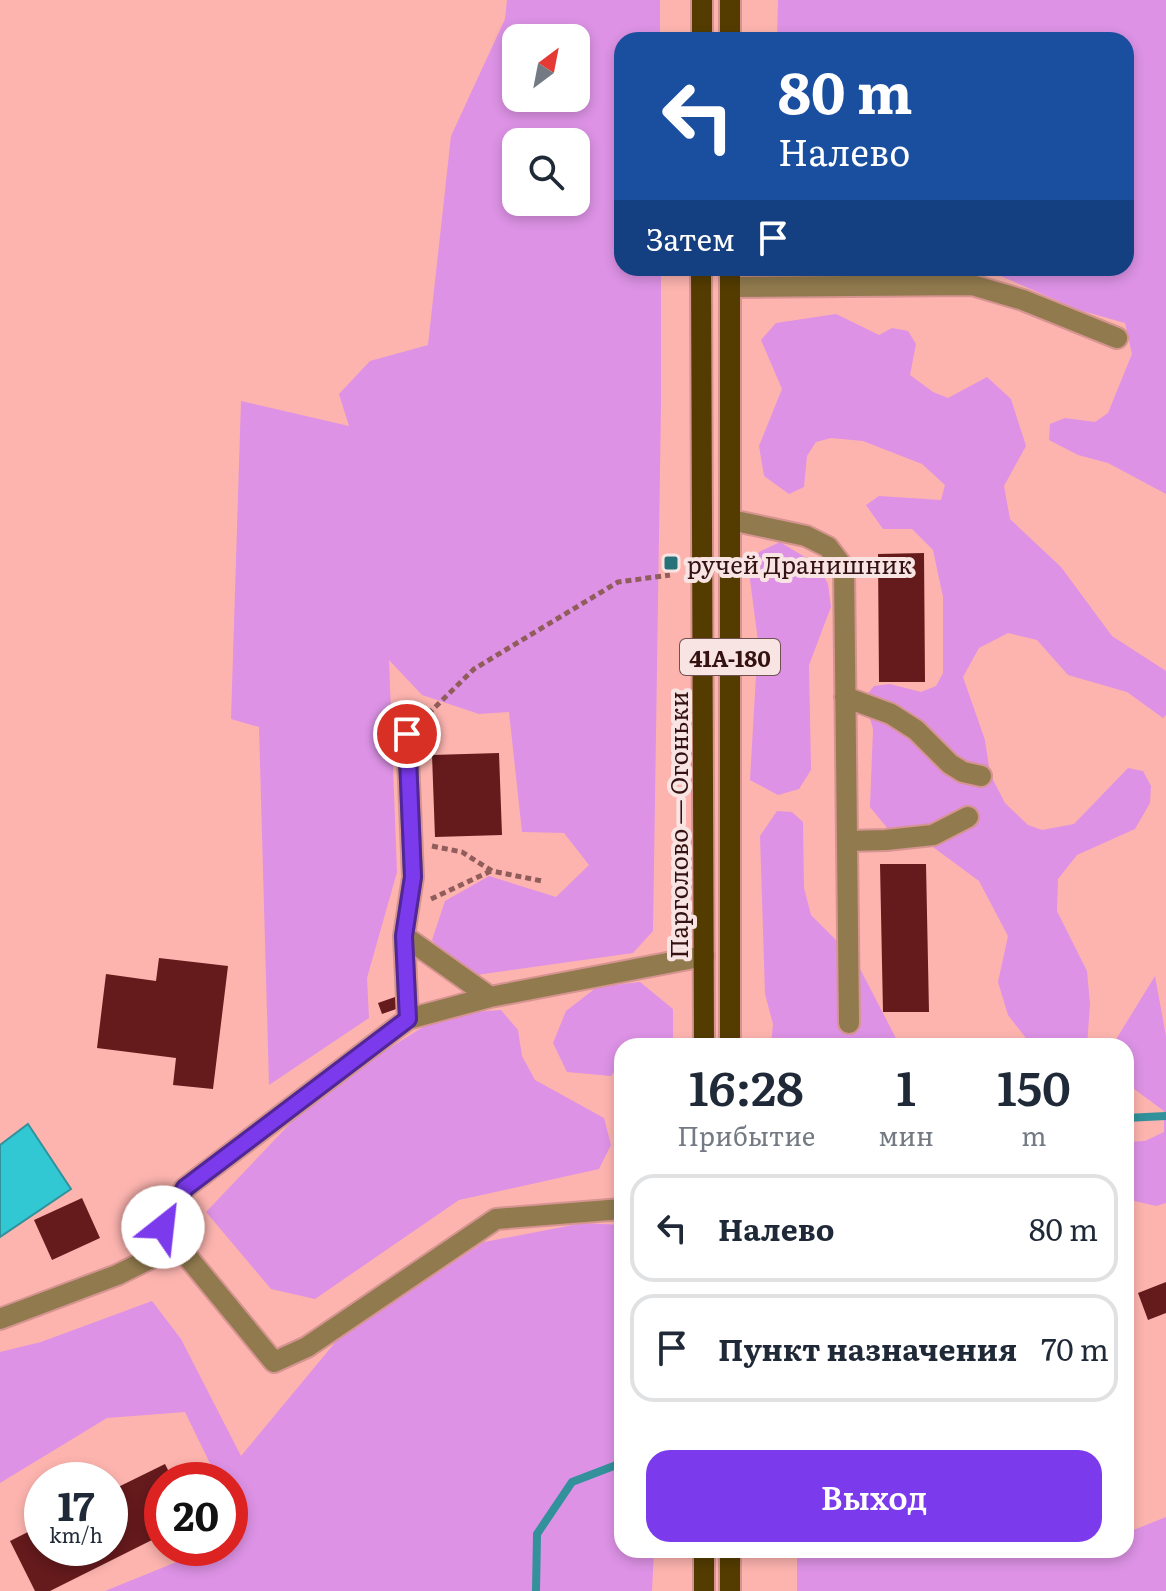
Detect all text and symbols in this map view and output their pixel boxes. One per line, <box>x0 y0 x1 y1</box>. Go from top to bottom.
north arrow <box>502 24 590 112</box>
map controls <box>502 24 590 216</box>
text: 80 m <box>778 48 913 131</box>
icon: left <box>646 64 750 168</box>
text: Налево <box>778 124 910 177</box>
button: search <box>502 128 590 216</box>
text: Затем <box>646 216 735 260</box>
icon: arrive <box>751 216 795 260</box>
place label: ручей Дранишник <box>687 546 912 581</box>
marker: ручей Дранишник <box>662 554 680 572</box>
road number: 41А-180 <box>680 639 780 675</box>
street label: Парголово — Огоньки <box>660 691 695 959</box>
pin <box>373 700 441 768</box>
icon: arrive <box>385 712 429 756</box>
text: 16:28 <box>689 1050 804 1121</box>
text: 1 <box>896 1050 916 1121</box>
text: 150 <box>997 1050 1071 1121</box>
text: Прибытие <box>677 1115 815 1154</box>
text: мин <box>879 1115 934 1154</box>
text: m <box>1021 1115 1047 1154</box>
position arrow <box>121 1185 205 1269</box>
icon: left <box>650 1206 694 1250</box>
text: Налево <box>718 1206 834 1250</box>
text: 80 m <box>1029 1206 1098 1250</box>
icon: arrive <box>650 1326 694 1370</box>
text: Пункт назначения <box>718 1326 1017 1370</box>
text: 70 m <box>1041 1326 1109 1370</box>
button: Выход <box>646 1450 1102 1542</box>
speed limit sign: 20 <box>144 1462 248 1566</box>
text: 17 <box>57 1474 95 1533</box>
text: km/h <box>49 1519 103 1549</box>

